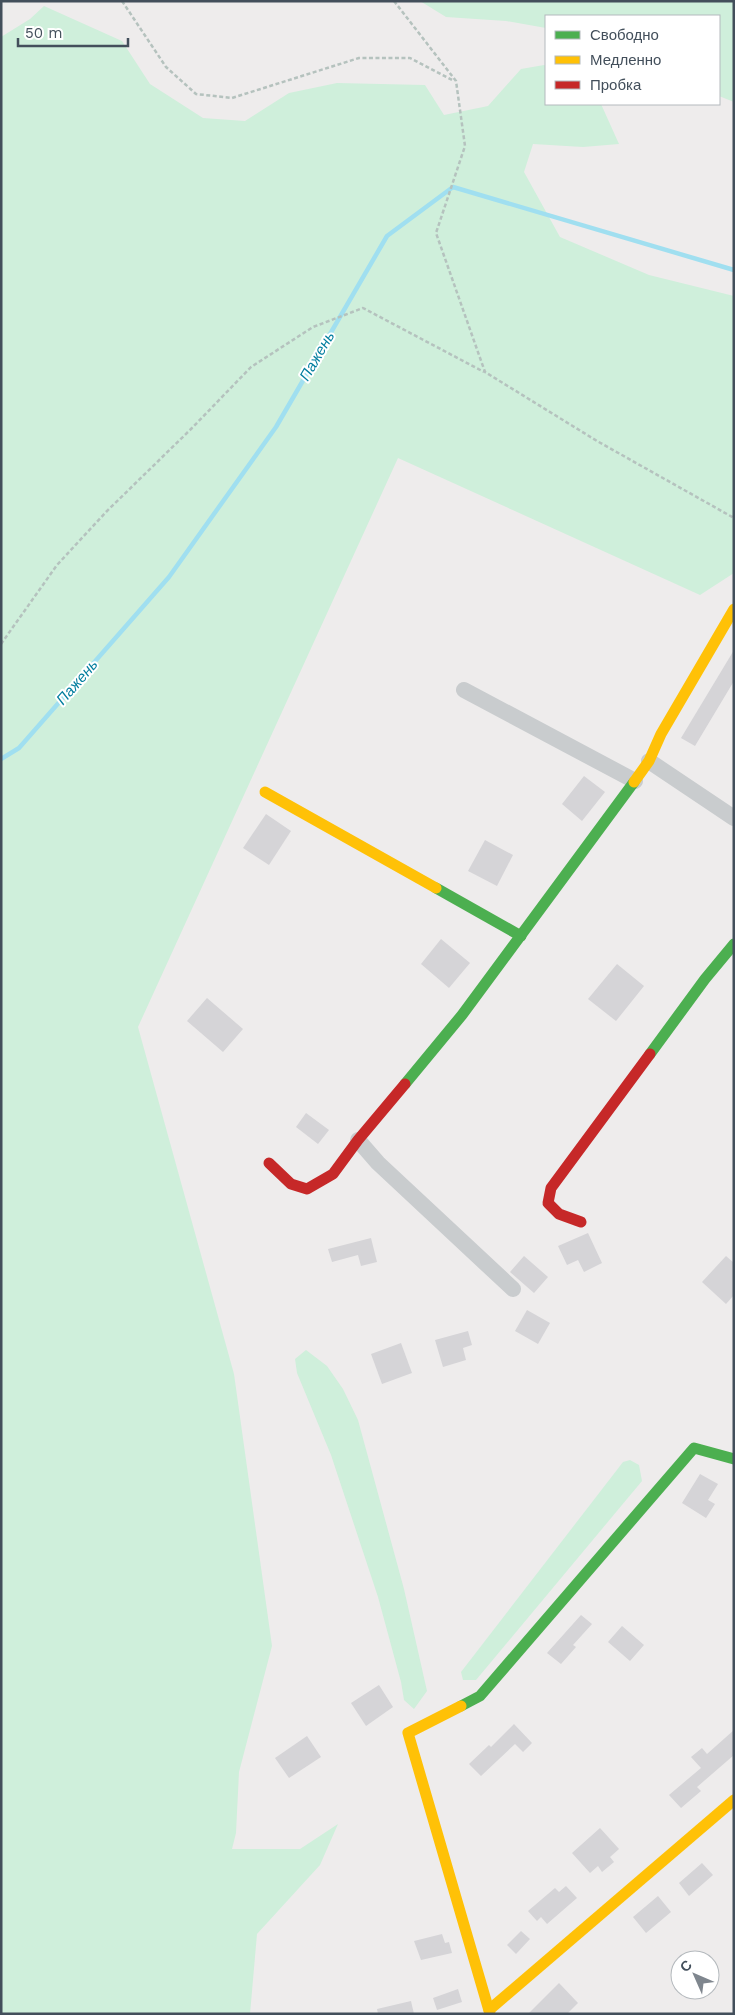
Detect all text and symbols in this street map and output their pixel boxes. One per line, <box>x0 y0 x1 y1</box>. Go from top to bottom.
scale bar <box>18 15 128 47</box>
legend <box>545 15 720 105</box>
text: 50 m <box>25 24 62 42</box>
text: Свободно <box>590 26 659 44</box>
text: Медленно <box>590 51 661 69</box>
text: Пробка <box>590 76 642 94</box>
water label: Пажень <box>296 328 338 384</box>
water label: Пажень <box>52 656 102 708</box>
north arrow <box>670 1950 720 2000</box>
text: С <box>677 1957 695 1975</box>

